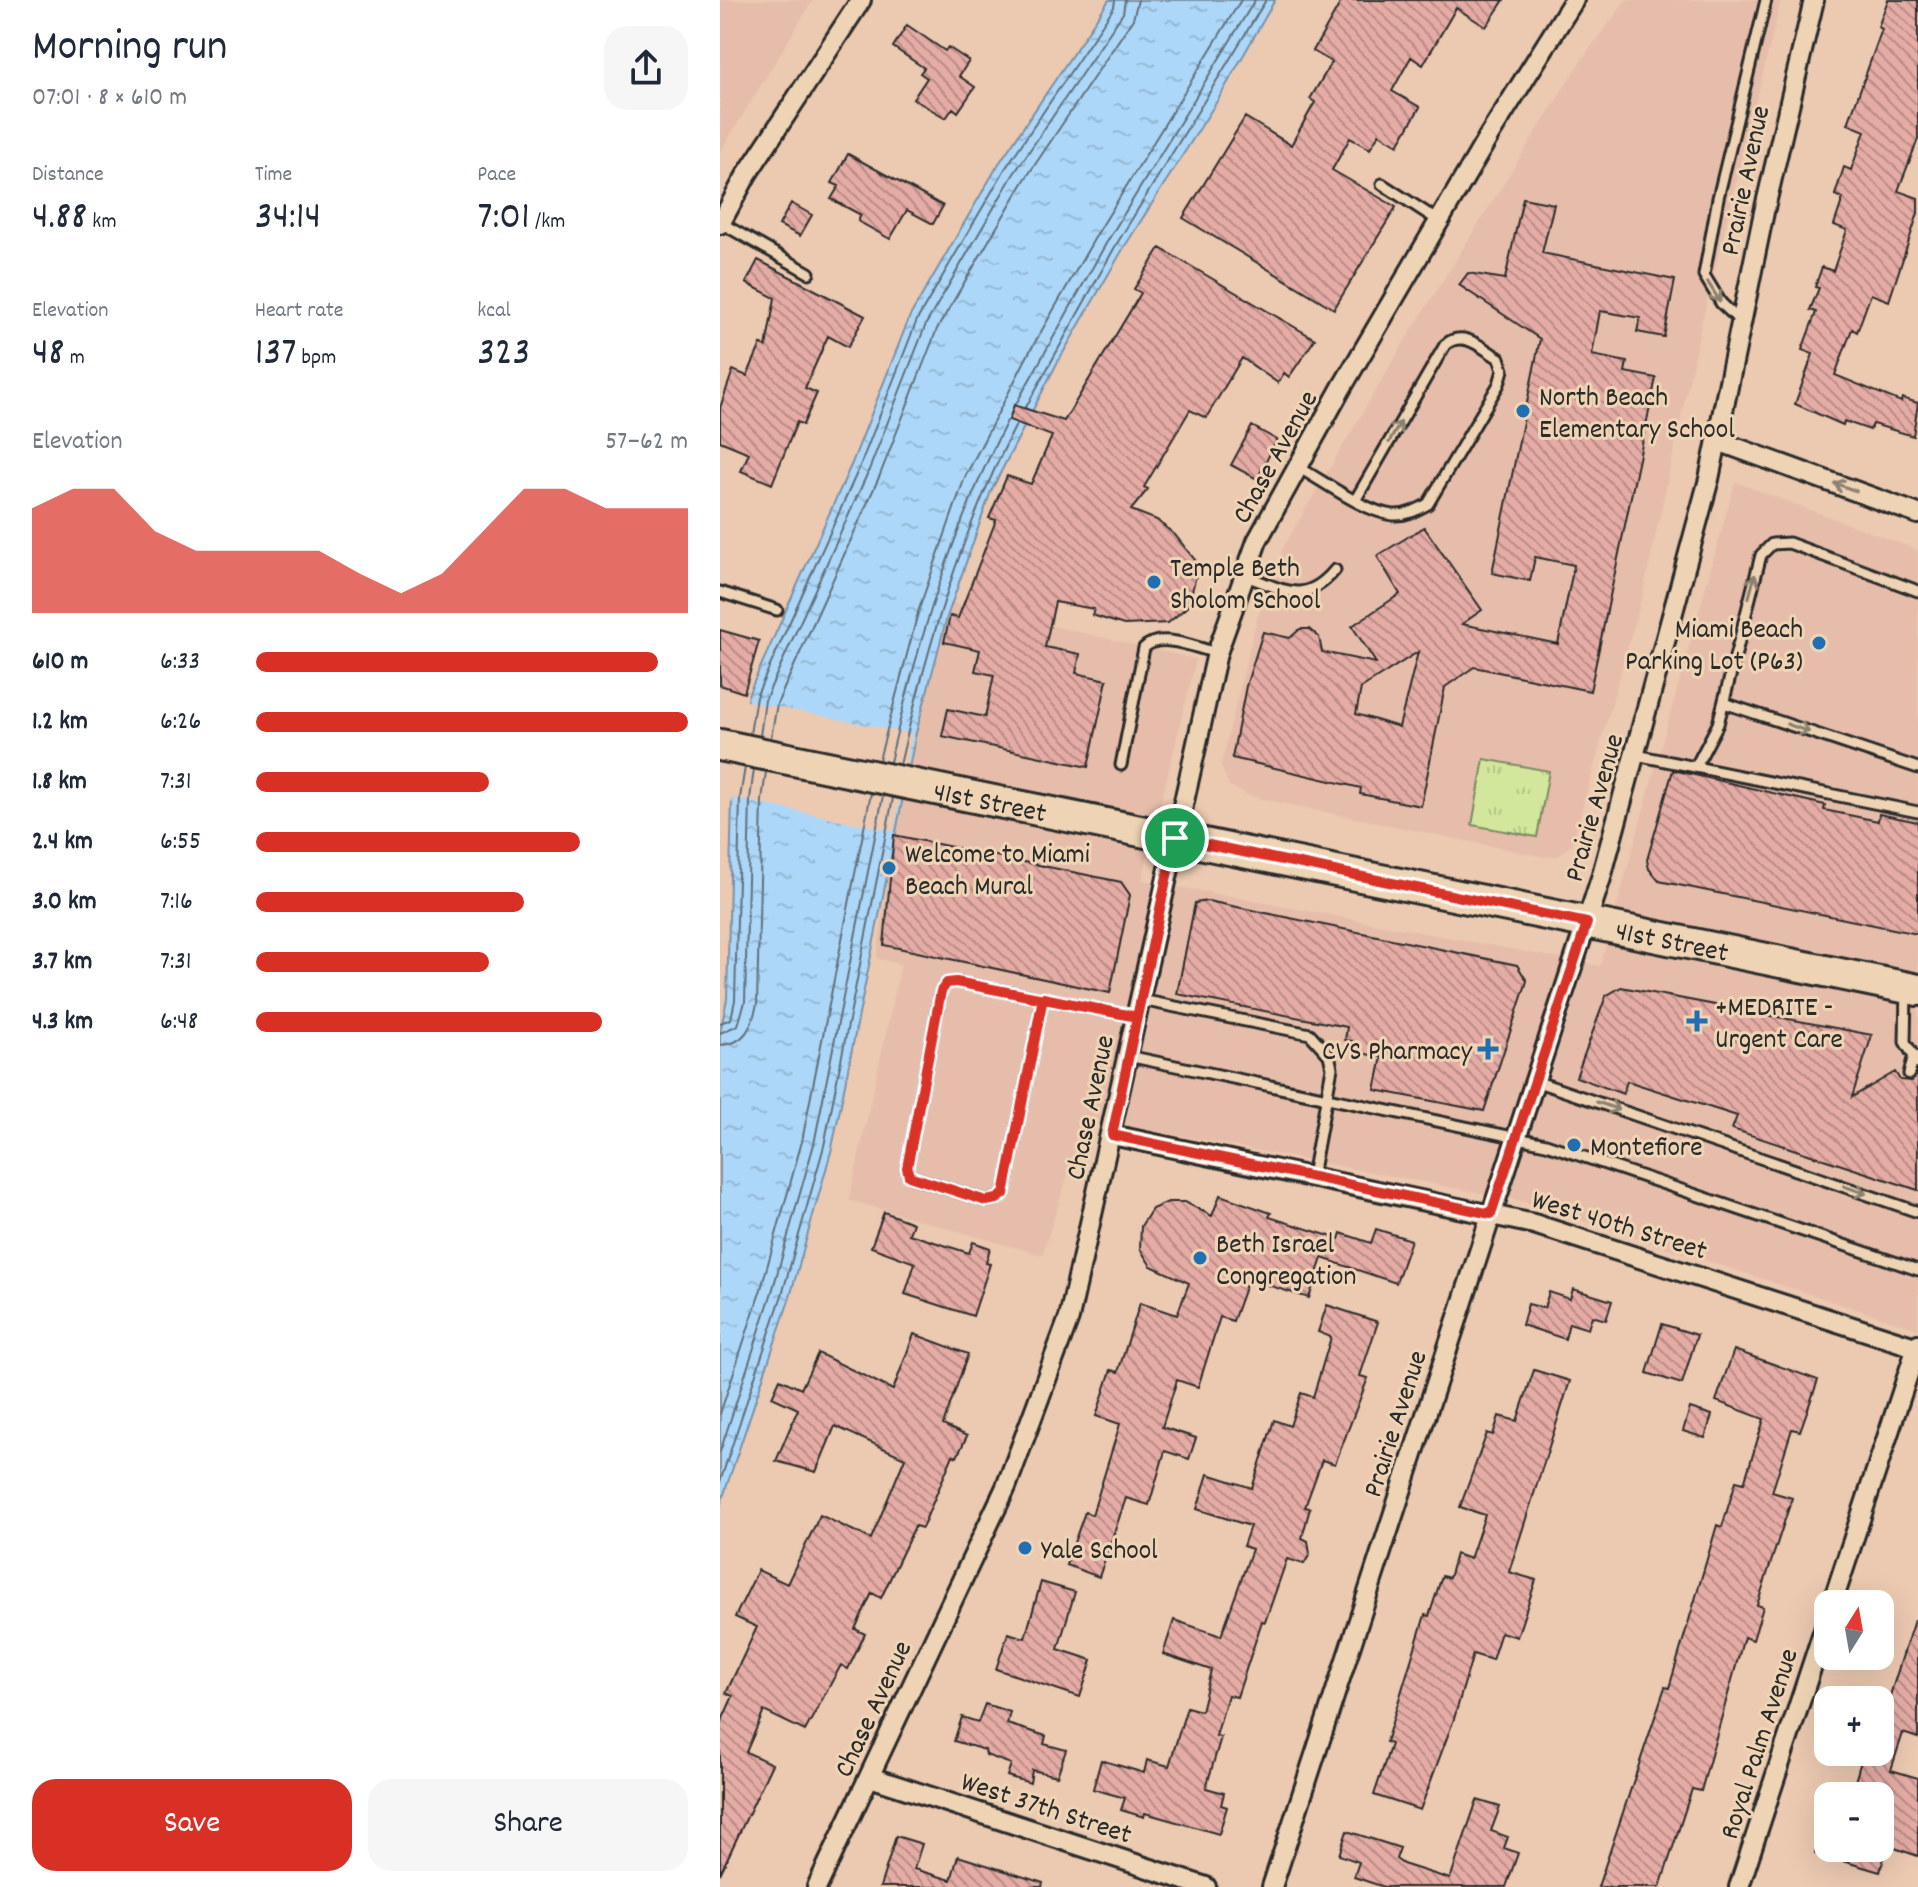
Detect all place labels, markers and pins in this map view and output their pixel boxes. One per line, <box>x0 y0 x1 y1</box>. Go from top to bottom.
place label: North Beach Elementary School <box>1539 380 1735 452</box>
marker: North Beach Elementary School <box>1514 402 1532 420</box>
place label: Temple Beth Sholom School <box>1170 551 1321 623</box>
marker: Temple Beth Sholom School <box>1145 573 1163 591</box>
place label: Miami Beach Parking Lot (P63) <box>1625 612 1803 684</box>
marker: Miami Beach Parking Lot (P63) <box>1810 634 1828 652</box>
pin <box>1141 804 1209 872</box>
place label: Welcome to Miami Beach Mural <box>905 837 1090 909</box>
marker: Welcome to Miami Beach Mural <box>880 859 898 877</box>
place label: +MEDRITE - Urgent Care <box>1715 990 1843 1062</box>
marker: +MEDRITE - Urgent Care <box>1686 1010 1708 1032</box>
place label: CVS Pharmacy <box>1322 1034 1473 1074</box>
marker: CVS Pharmacy <box>1479 1040 1497 1058</box>
place label: Montefiore <box>1590 1130 1703 1170</box>
marker: Montefiore <box>1565 1136 1583 1154</box>
place label: Beth Israel Congregation <box>1216 1227 1356 1299</box>
marker: Beth Israel Congregation <box>1191 1249 1209 1267</box>
place label: Yale School <box>1041 1533 1158 1573</box>
marker: Yale School <box>1016 1539 1034 1557</box>

